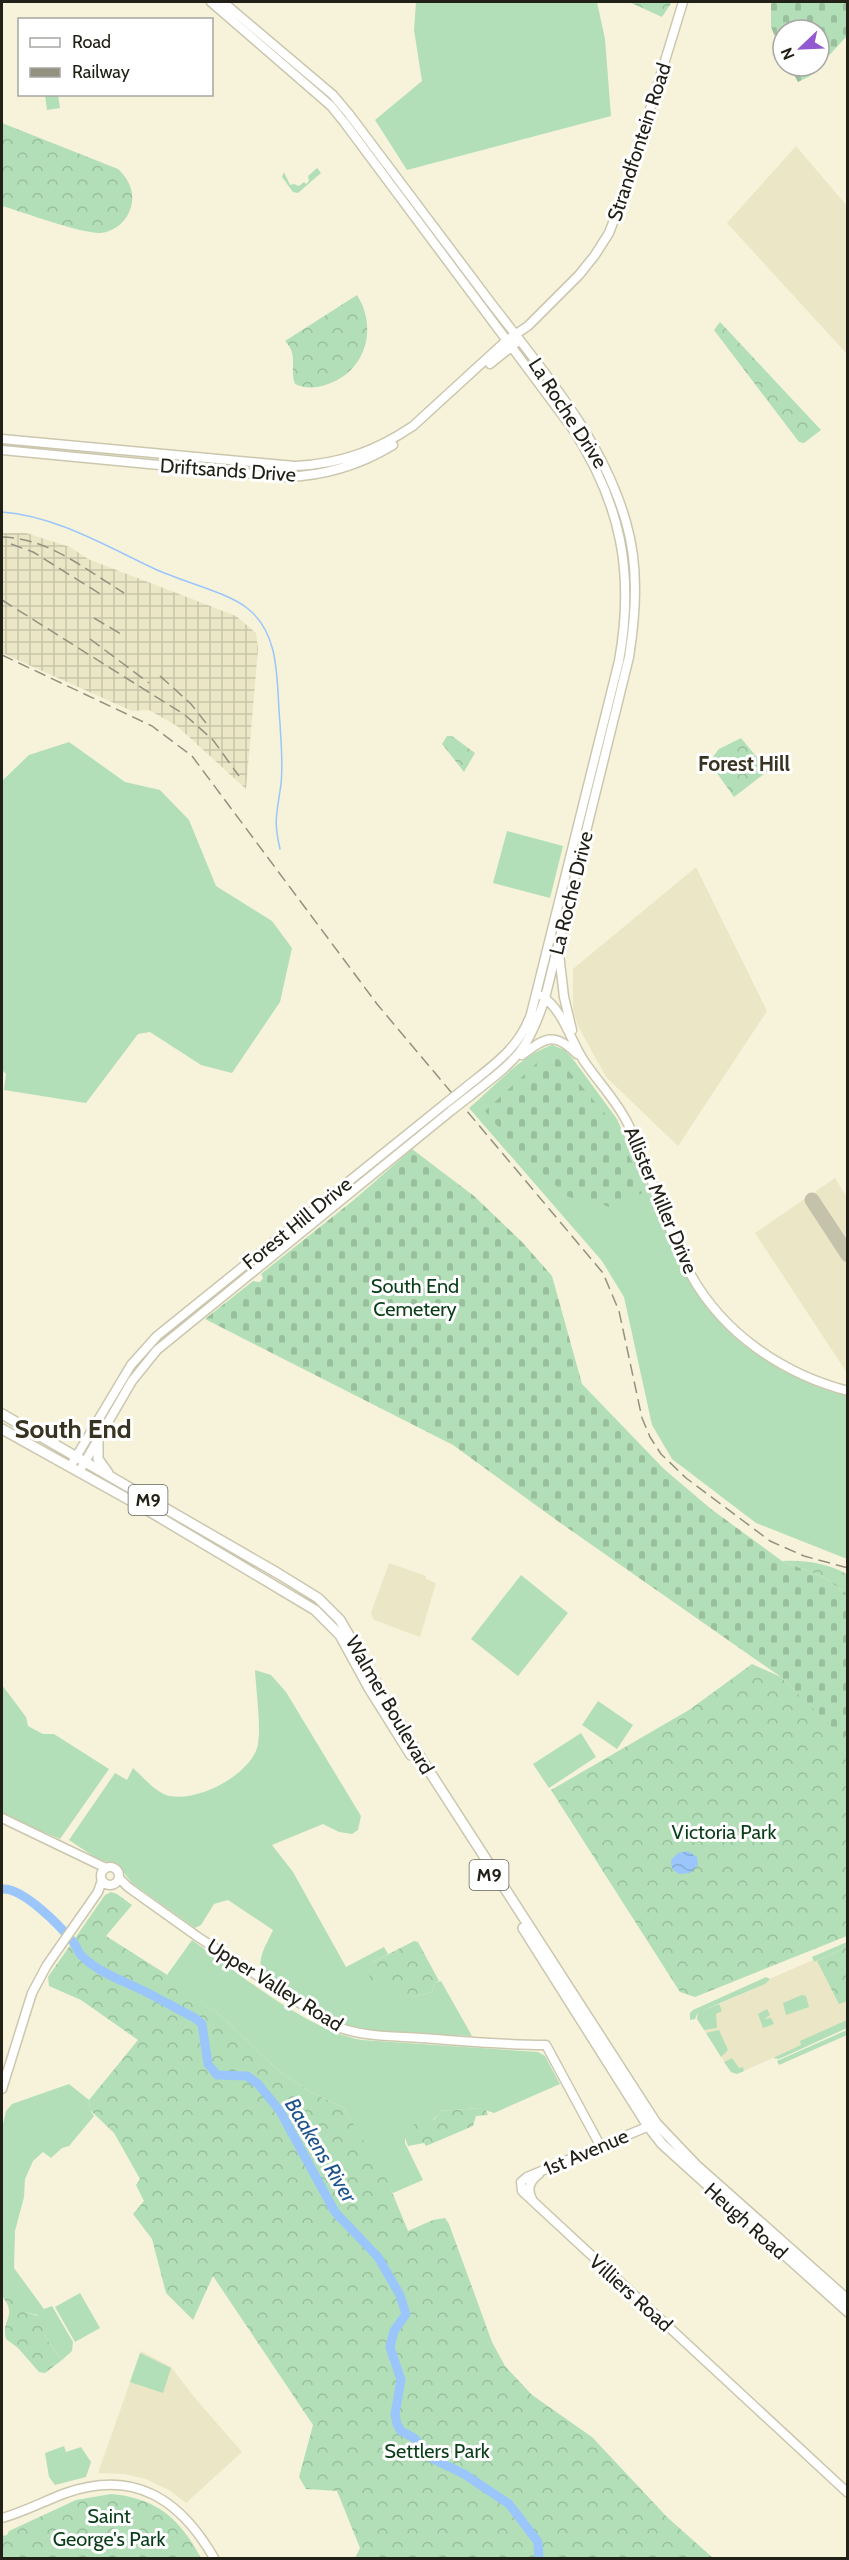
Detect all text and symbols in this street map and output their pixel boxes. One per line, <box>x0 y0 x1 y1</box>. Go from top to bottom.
legend <box>18 18 213 96</box>
north arrow <box>771 18 831 78</box>
text: Road <box>72 31 111 53</box>
text: N <box>777 45 799 63</box>
street label: Strandfontein Road <box>602 60 676 224</box>
text: Railway <box>72 61 130 83</box>
street label: La Roche Drive <box>524 353 612 473</box>
street label: Driftsands Drive <box>159 453 297 487</box>
district label: Forest Hill <box>698 751 790 776</box>
street label: La Roche Drive <box>544 829 598 957</box>
street label: Allister Miller Drive <box>619 1123 703 1277</box>
street label: Forest Hill Drive <box>238 1172 356 1274</box>
park label: South End Cemetery <box>371 1274 459 1321</box>
district label: South End <box>14 1413 132 1445</box>
road number: M9 <box>128 1485 168 1515</box>
street label: Walmer Boulevard <box>341 1632 439 1778</box>
park label: Victoria Park <box>672 1820 776 1844</box>
road number: M9 <box>470 1860 508 1890</box>
street label: Upper Valley Road <box>203 1933 347 2037</box>
water label: Baakens River <box>280 2093 363 2208</box>
street label: 1st Avenue <box>540 2123 632 2181</box>
street label: Heugh Road <box>700 2178 792 2264</box>
street label: Villiers Road <box>584 2249 678 2337</box>
park label: Settlers Park <box>384 2439 490 2463</box>
park label: Saint George's Park <box>53 2504 165 2551</box>

